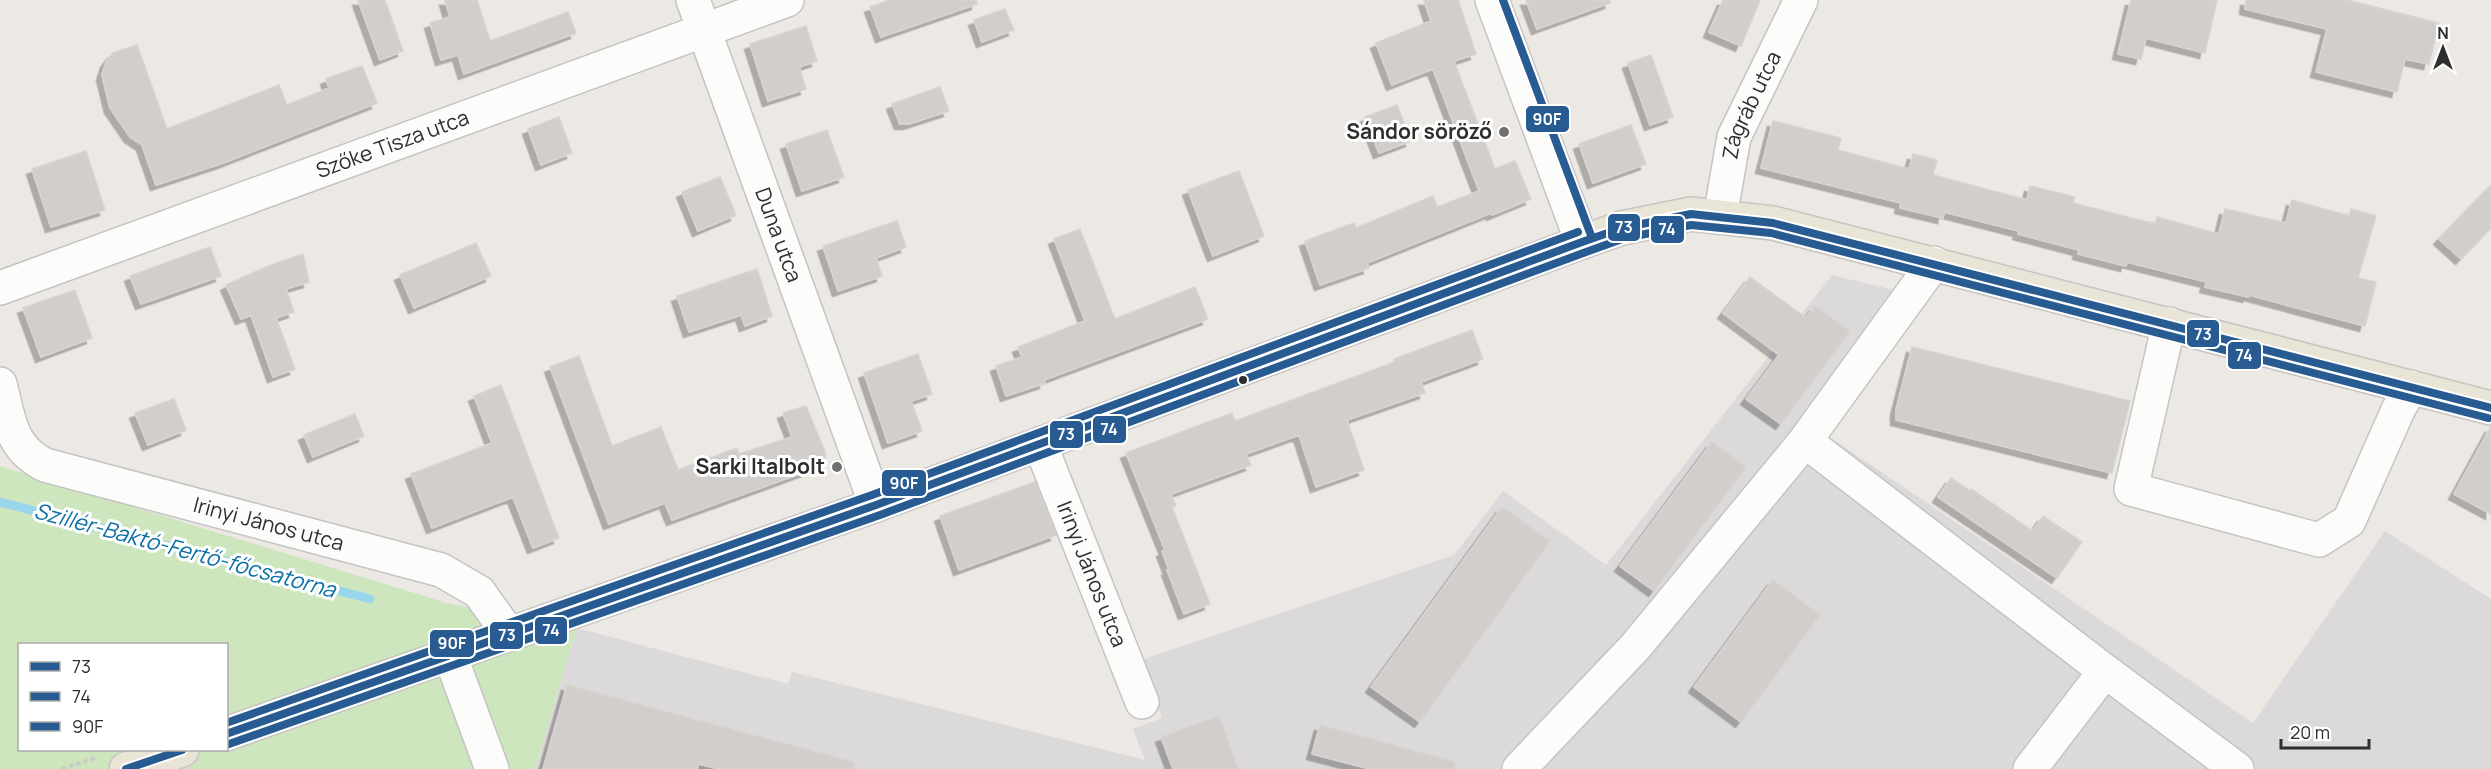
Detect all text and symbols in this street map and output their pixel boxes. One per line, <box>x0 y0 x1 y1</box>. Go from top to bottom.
north arrow <box>2413 18 2473 78</box>
text: N <box>2437 22 2449 44</box>
street label: Zágráb utca <box>1715 46 1787 161</box>
street label: Szőke Tisza utca <box>312 103 473 184</box>
line badge: 90F <box>1525 105 1570 133</box>
text: 90F <box>1533 108 1562 130</box>
place label: Sándor söröző <box>1346 117 1492 145</box>
marker: Sándor söröző <box>1497 125 1511 139</box>
street label: Duna utca <box>749 184 809 286</box>
line badge: 73 <box>1607 213 1641 242</box>
line badge: 74 <box>1650 215 1685 244</box>
text: 73 <box>1615 216 1633 238</box>
text: 74 <box>1658 218 1676 240</box>
line badge: 73 <box>2186 319 2220 348</box>
text: 73 <box>2194 323 2212 345</box>
line badge: 74 <box>2227 341 2262 370</box>
text: 74 <box>2235 344 2253 366</box>
unlabelled marker <box>1237 374 1249 386</box>
line badge: 74 <box>1092 415 1127 444</box>
text: 74 <box>1100 418 1118 440</box>
line badge: 73 <box>1049 420 1084 449</box>
text: 73 <box>1057 423 1075 445</box>
place label: Sarki Italbolt <box>695 452 825 480</box>
marker: Sarki Italbolt <box>830 460 844 474</box>
line badge: 90F <box>881 469 927 497</box>
text: 90F <box>890 472 919 494</box>
street label: Irinyi János utca <box>190 490 347 557</box>
water label: Szillér-Baktó-Fertő-főcsatorna <box>31 495 341 605</box>
street label: Irinyi János utca <box>1051 497 1134 651</box>
line badge: 74 <box>534 616 568 645</box>
text: 74 <box>542 619 560 641</box>
line badge: 73 <box>489 621 524 650</box>
text: 73 <box>498 624 516 646</box>
line badge: 90F <box>429 629 475 658</box>
text: 90F <box>438 632 467 654</box>
legend <box>18 643 228 751</box>
text: 73 <box>72 654 91 678</box>
text: 74 <box>72 684 91 708</box>
scale bar <box>2281 712 2370 750</box>
text: 90F <box>72 714 103 738</box>
text: 20 m <box>2290 720 2330 744</box>

